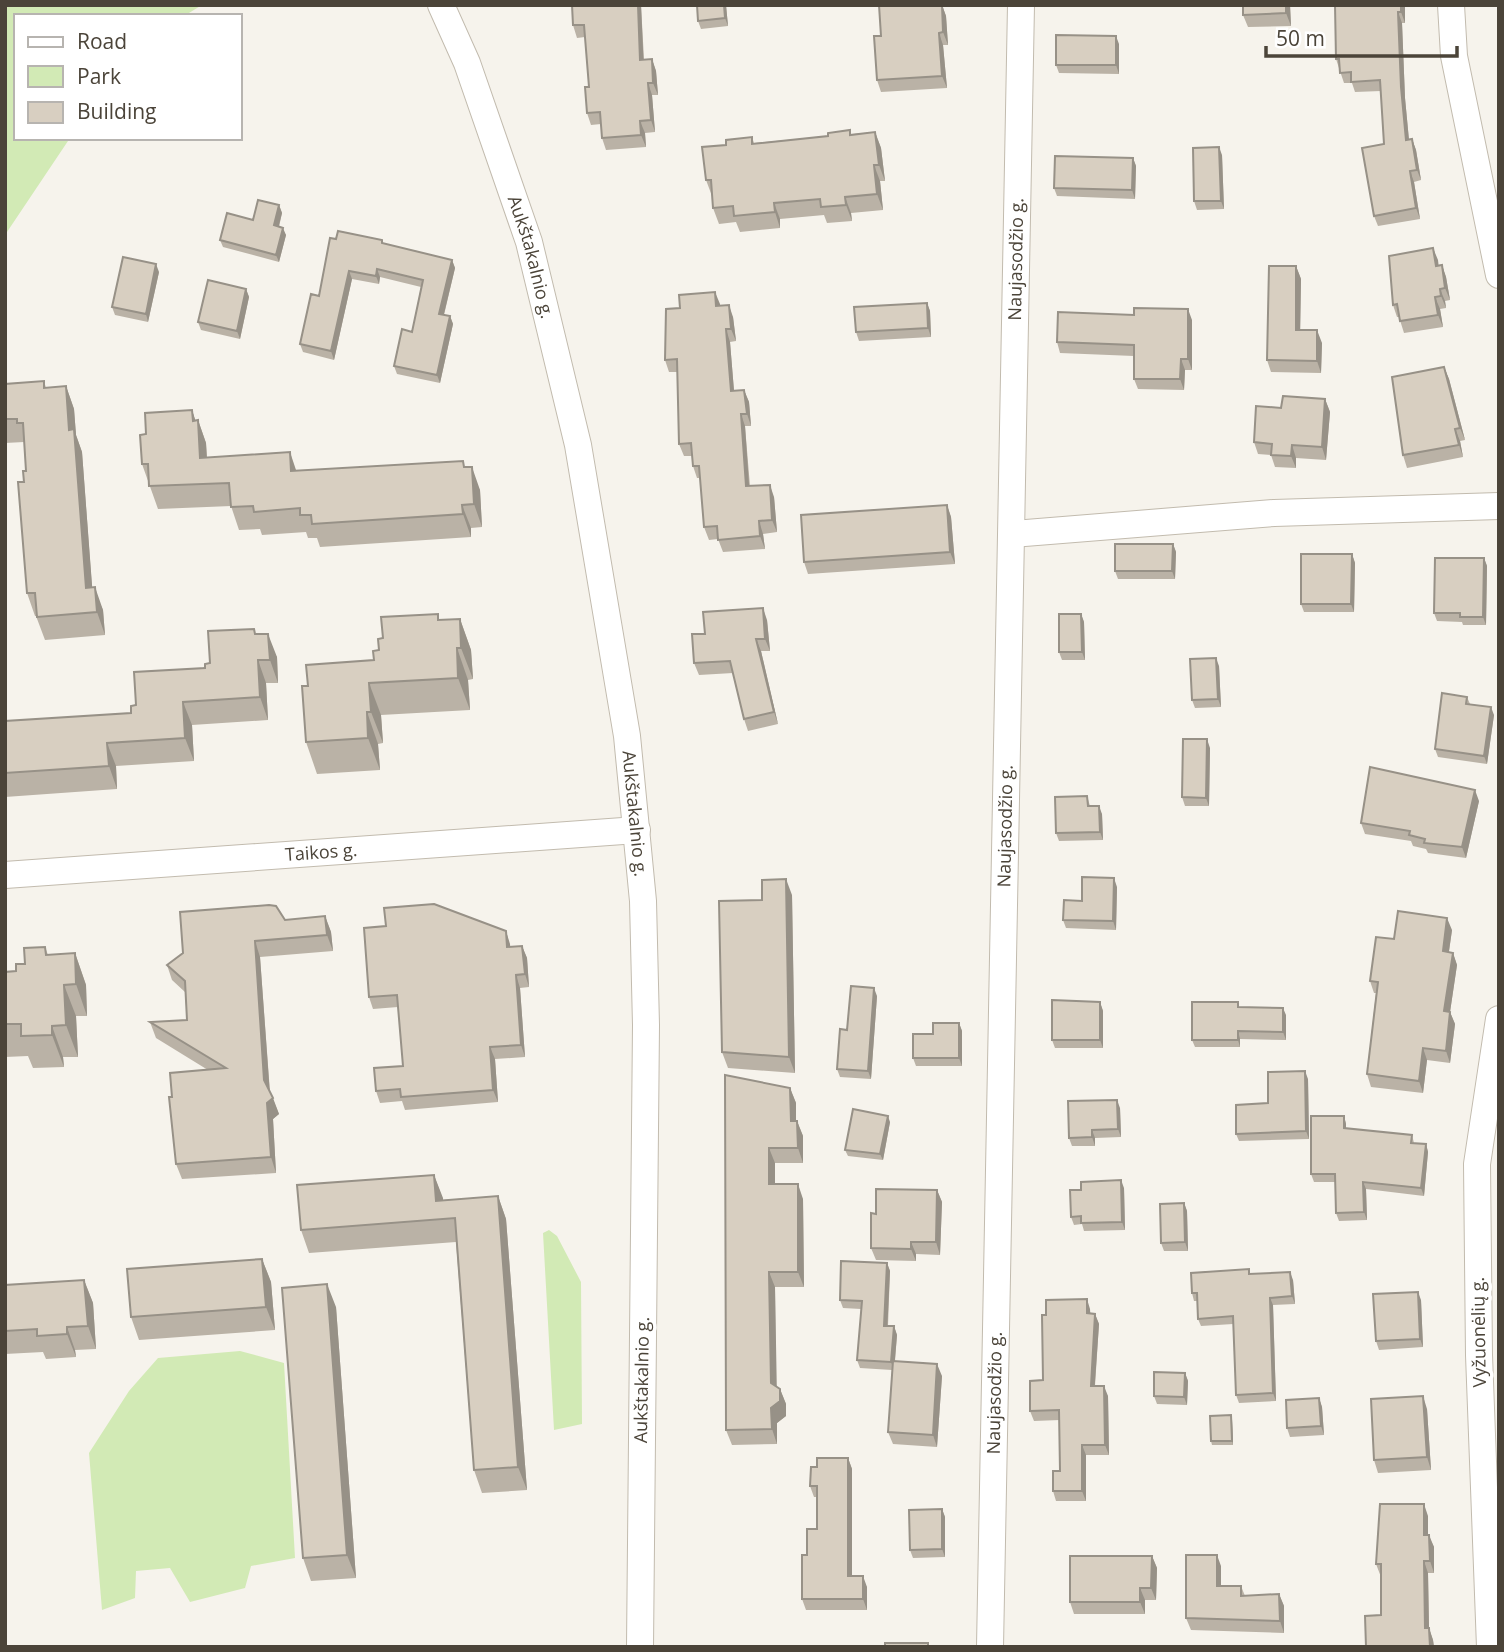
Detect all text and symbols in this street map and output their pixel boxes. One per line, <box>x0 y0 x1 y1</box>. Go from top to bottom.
legend <box>14 14 242 140</box>
scale bar <box>1266 14 1457 58</box>
text: 50 m <box>1276 24 1325 52</box>
text: Road <box>77 27 127 55</box>
text: Park <box>77 62 121 90</box>
text: Building <box>77 97 156 125</box>
street label: Aukštakalnio g. <box>503 192 560 321</box>
street label: Naujasodžio g. <box>1002 198 1028 321</box>
street label: Aukštakalnio g. <box>617 749 654 878</box>
street label: Naujasodžio g. <box>991 765 1018 888</box>
street label: Taikos g. <box>284 837 358 866</box>
street label: Vyžuonėlių g. <box>1465 1277 1491 1387</box>
street label: Aukštakalnio g. <box>628 1317 654 1443</box>
street label: Naujasodžio g. <box>981 1331 1007 1455</box>

